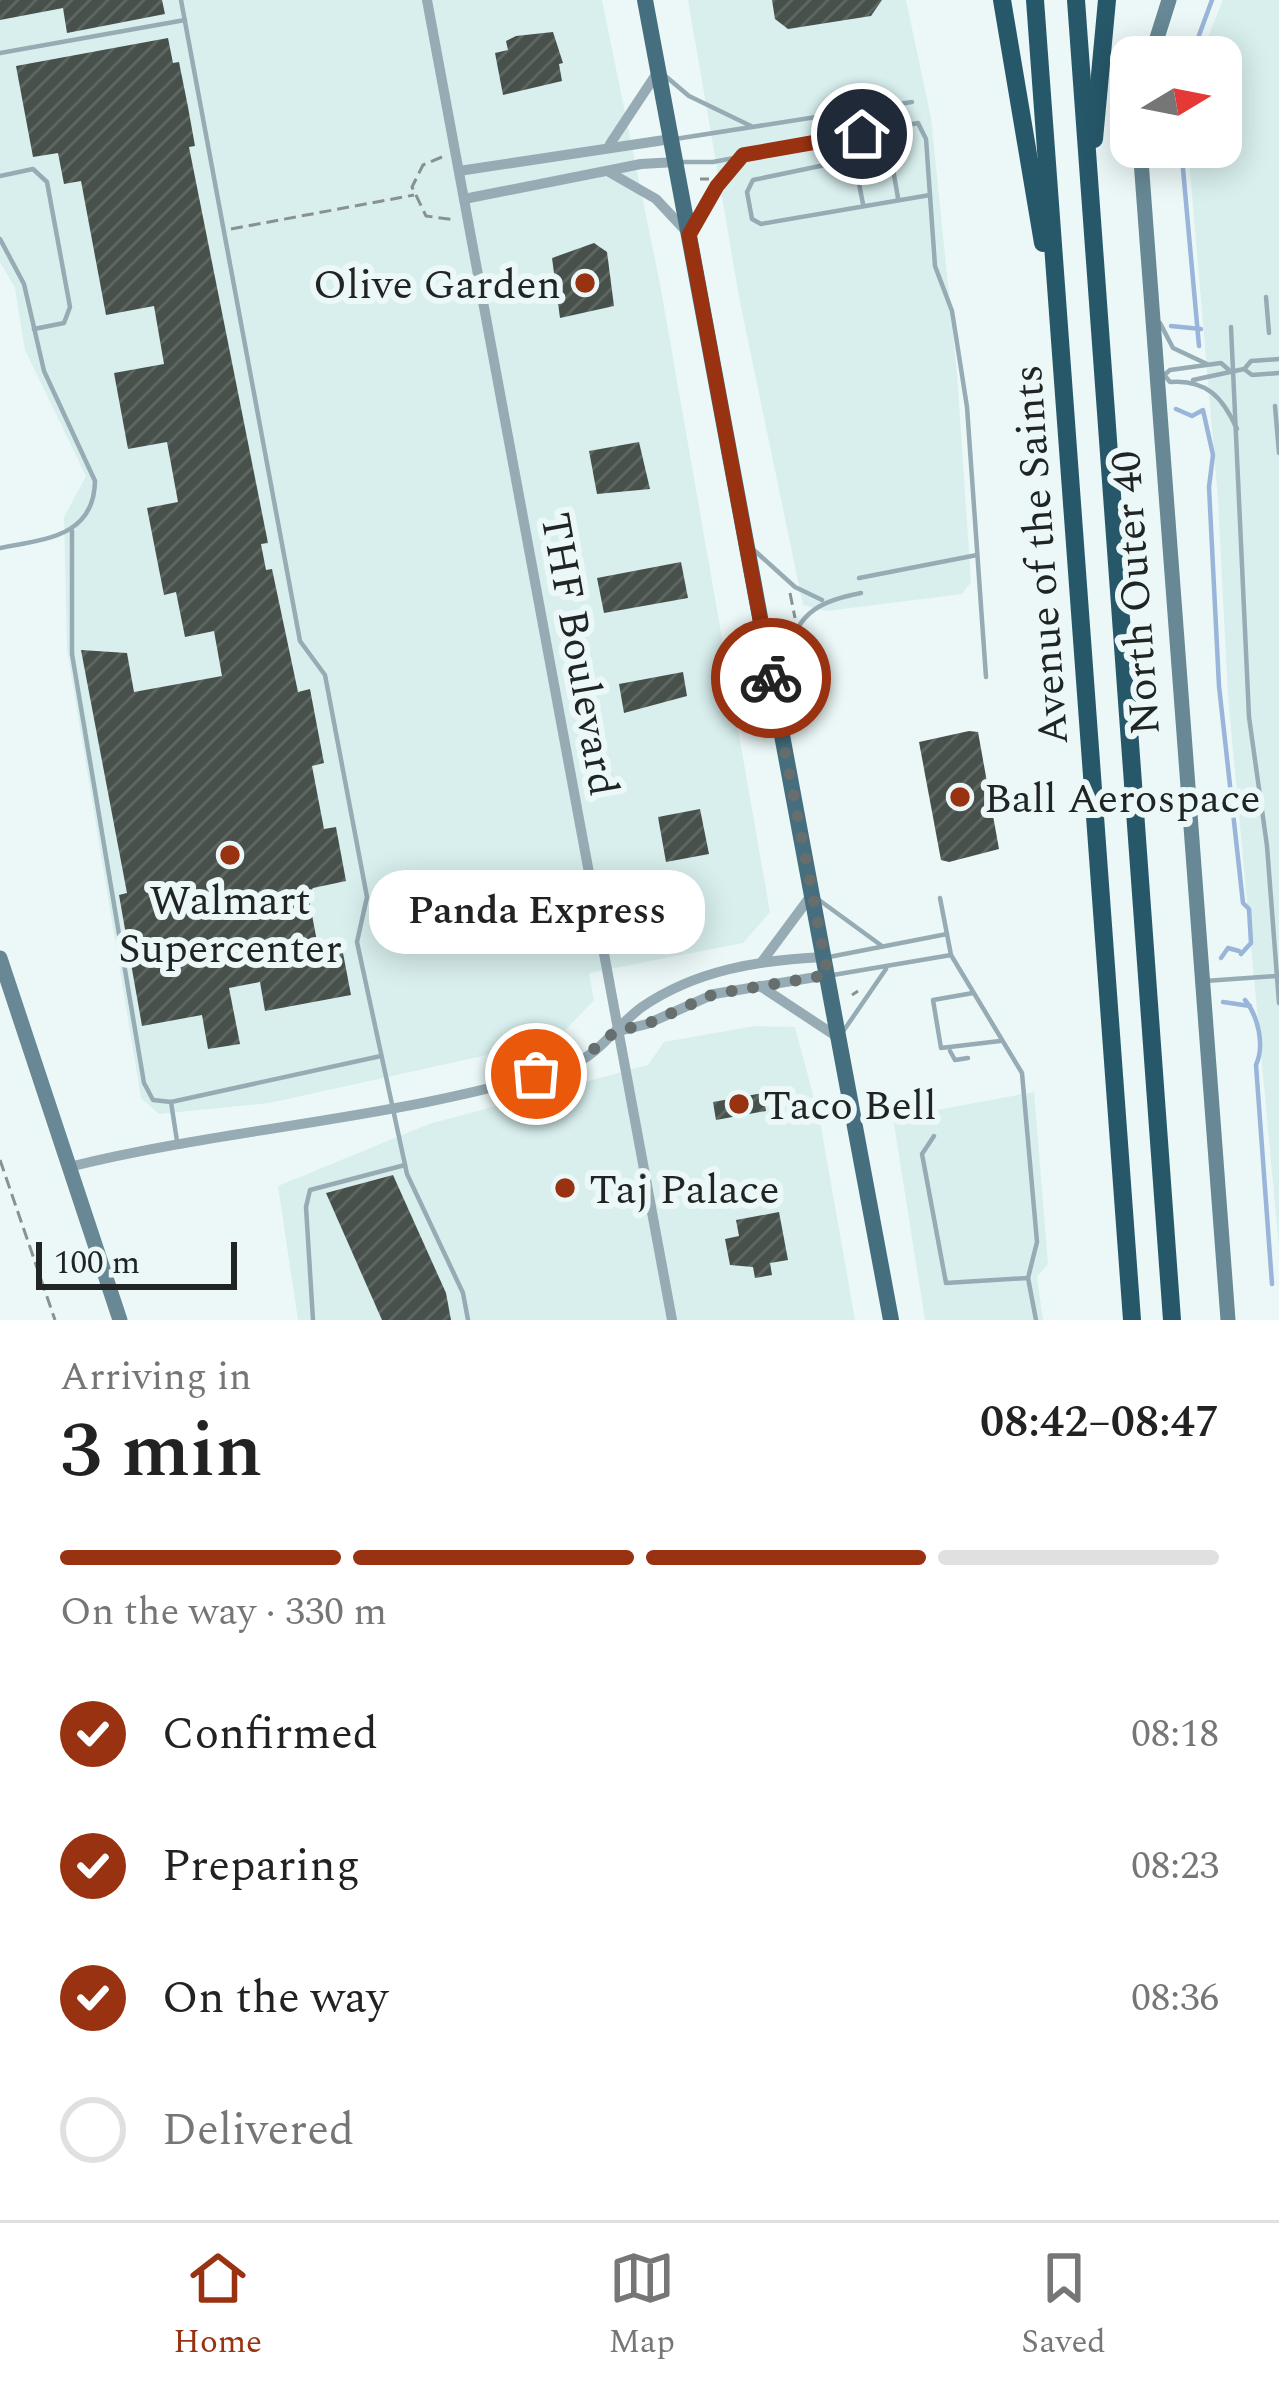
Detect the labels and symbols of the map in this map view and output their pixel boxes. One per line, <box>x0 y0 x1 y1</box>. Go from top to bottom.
north arrow <box>1110 36 1242 168</box>
pin <box>811 83 913 185</box>
place label: Olive Garden <box>313 254 561 317</box>
marker: Olive Garden <box>572 270 598 296</box>
street label: Avenue of the Saints <box>997 363 1086 747</box>
street label: North Outer 40 <box>1095 449 1178 737</box>
street label: THF Boulevard <box>523 508 634 801</box>
courier <box>711 618 831 738</box>
place label: Ball Aerospace <box>984 768 1261 831</box>
marker: Ball Aerospace <box>947 784 973 810</box>
marker: Walmart Supercenter <box>217 842 243 868</box>
place label: Walmart Supercenter <box>118 870 342 981</box>
callout: Panda Express <box>368 870 704 954</box>
pin <box>485 1023 587 1125</box>
place label: Taco Bell <box>763 1075 937 1138</box>
marker: Taco Bell <box>726 1091 752 1117</box>
place label: Taj Palace <box>589 1159 779 1222</box>
marker: Taj Palace <box>552 1175 578 1201</box>
scale bar <box>36 1236 237 1289</box>

